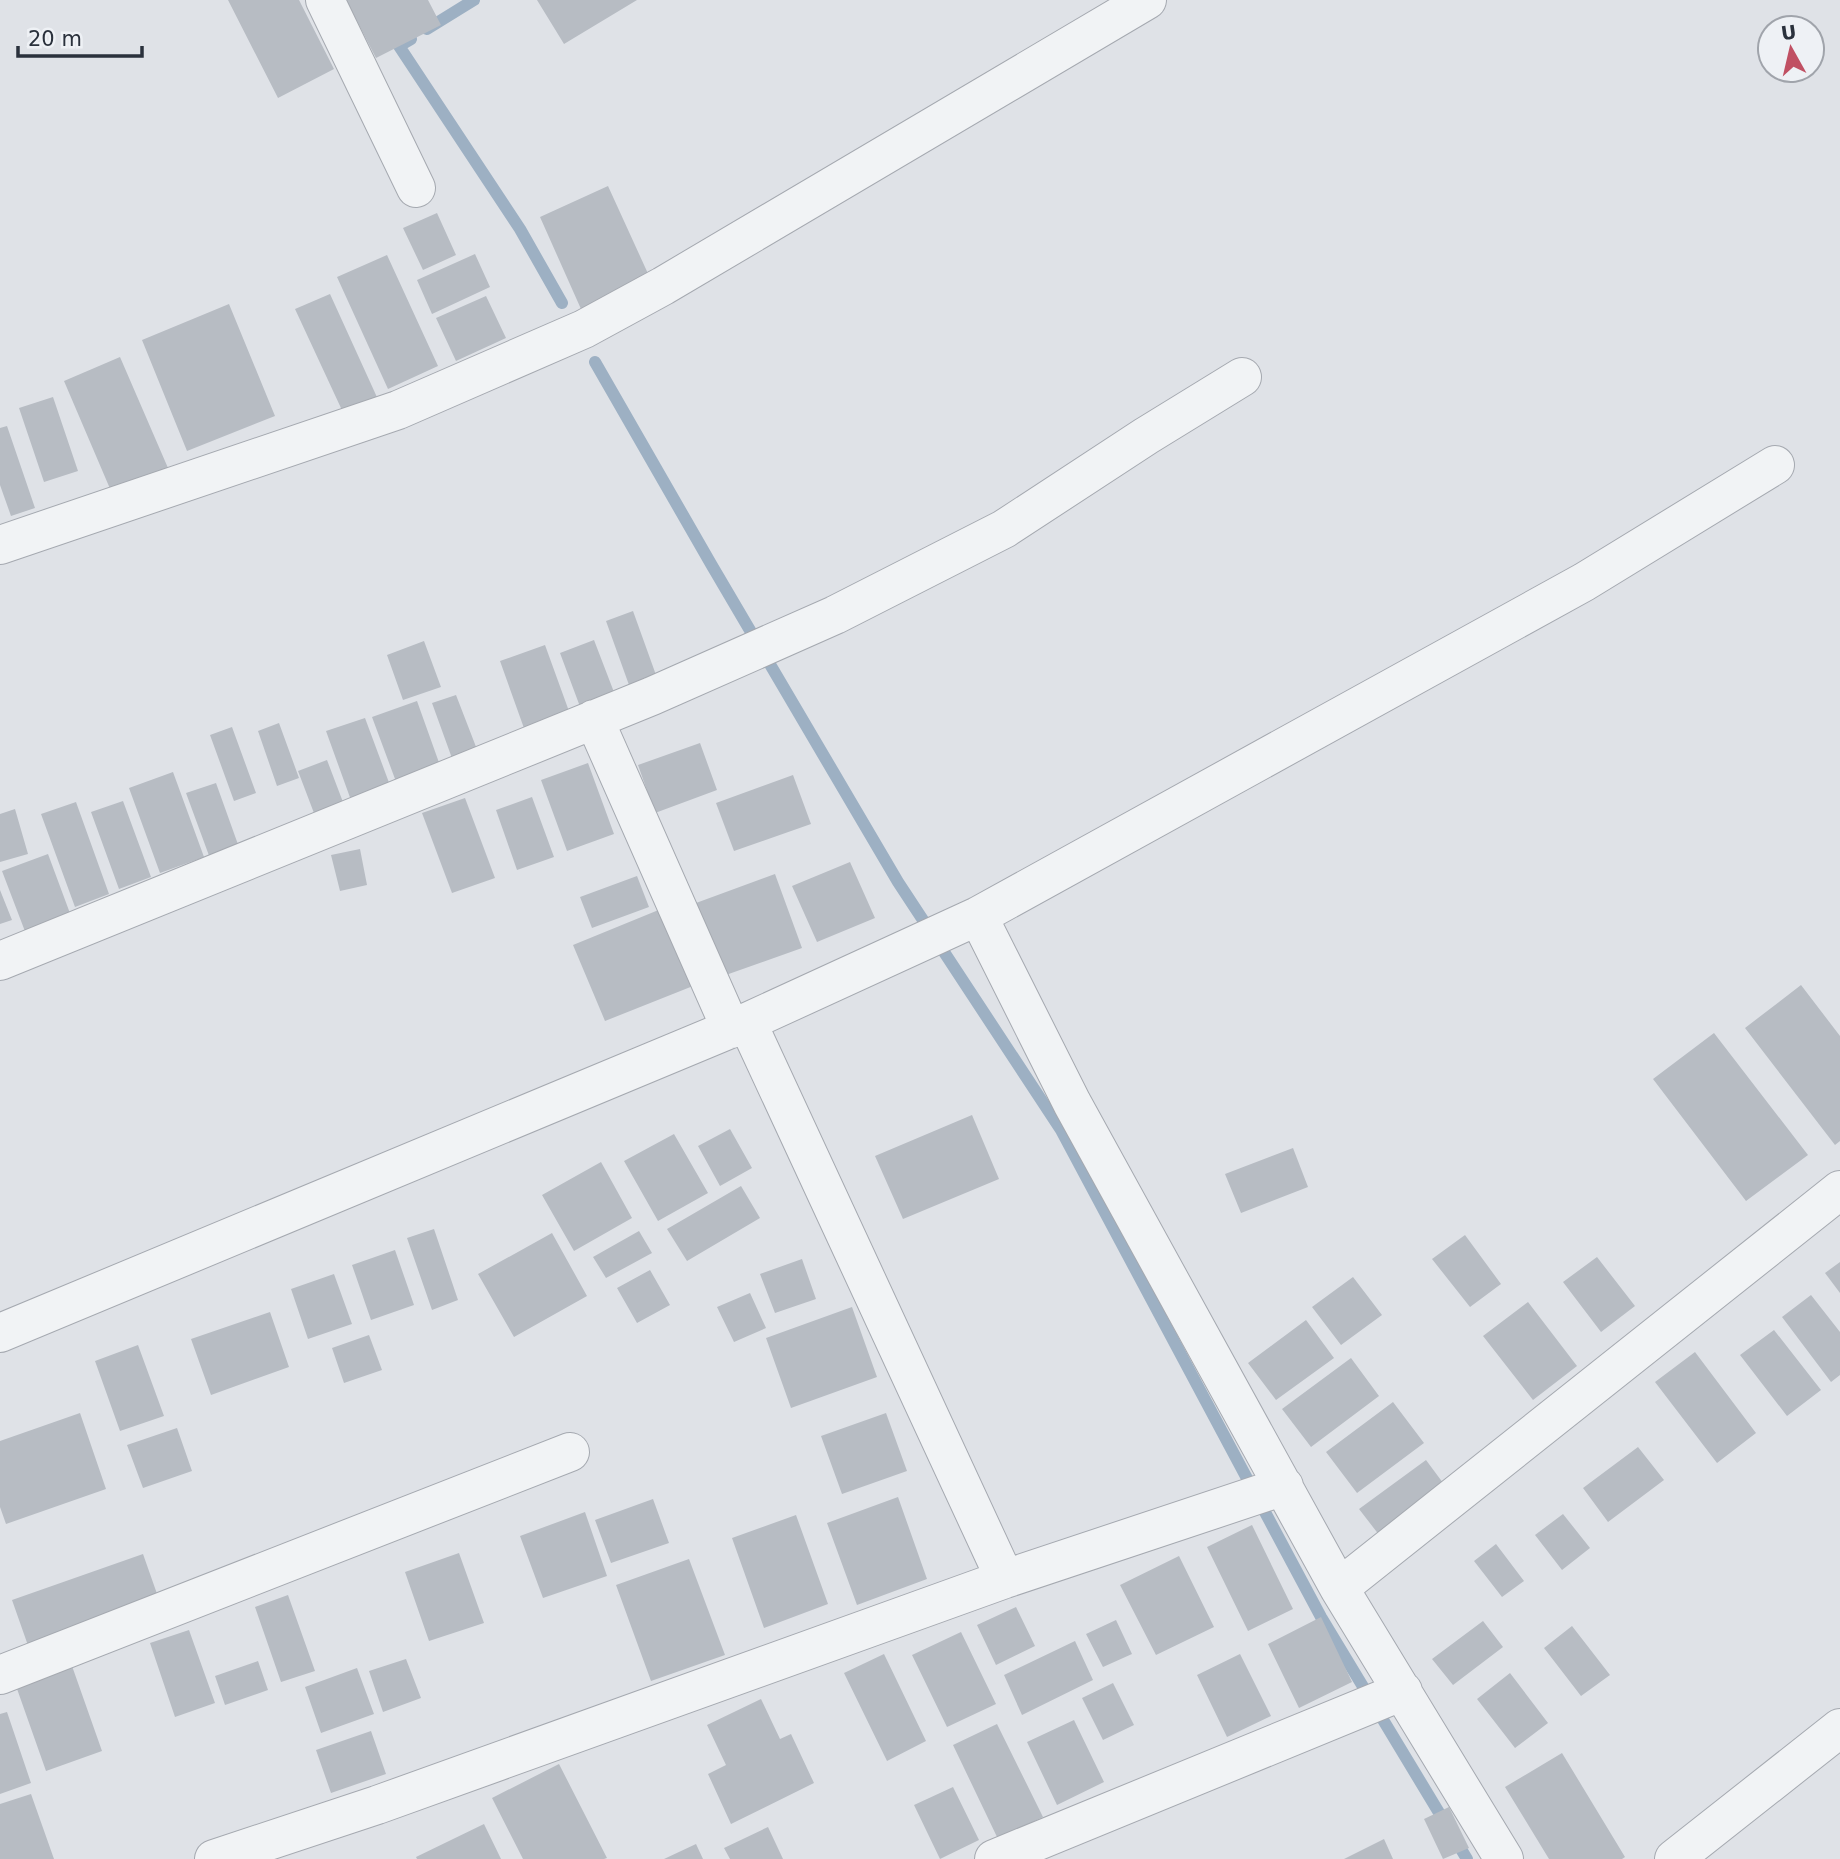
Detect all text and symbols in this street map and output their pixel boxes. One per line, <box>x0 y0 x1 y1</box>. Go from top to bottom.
scale bar <box>18 14 142 58</box>
north arrow <box>1756 14 1826 84</box>
text: U <box>1779 20 1798 44</box>
text: 20 m <box>28 27 82 51</box>

